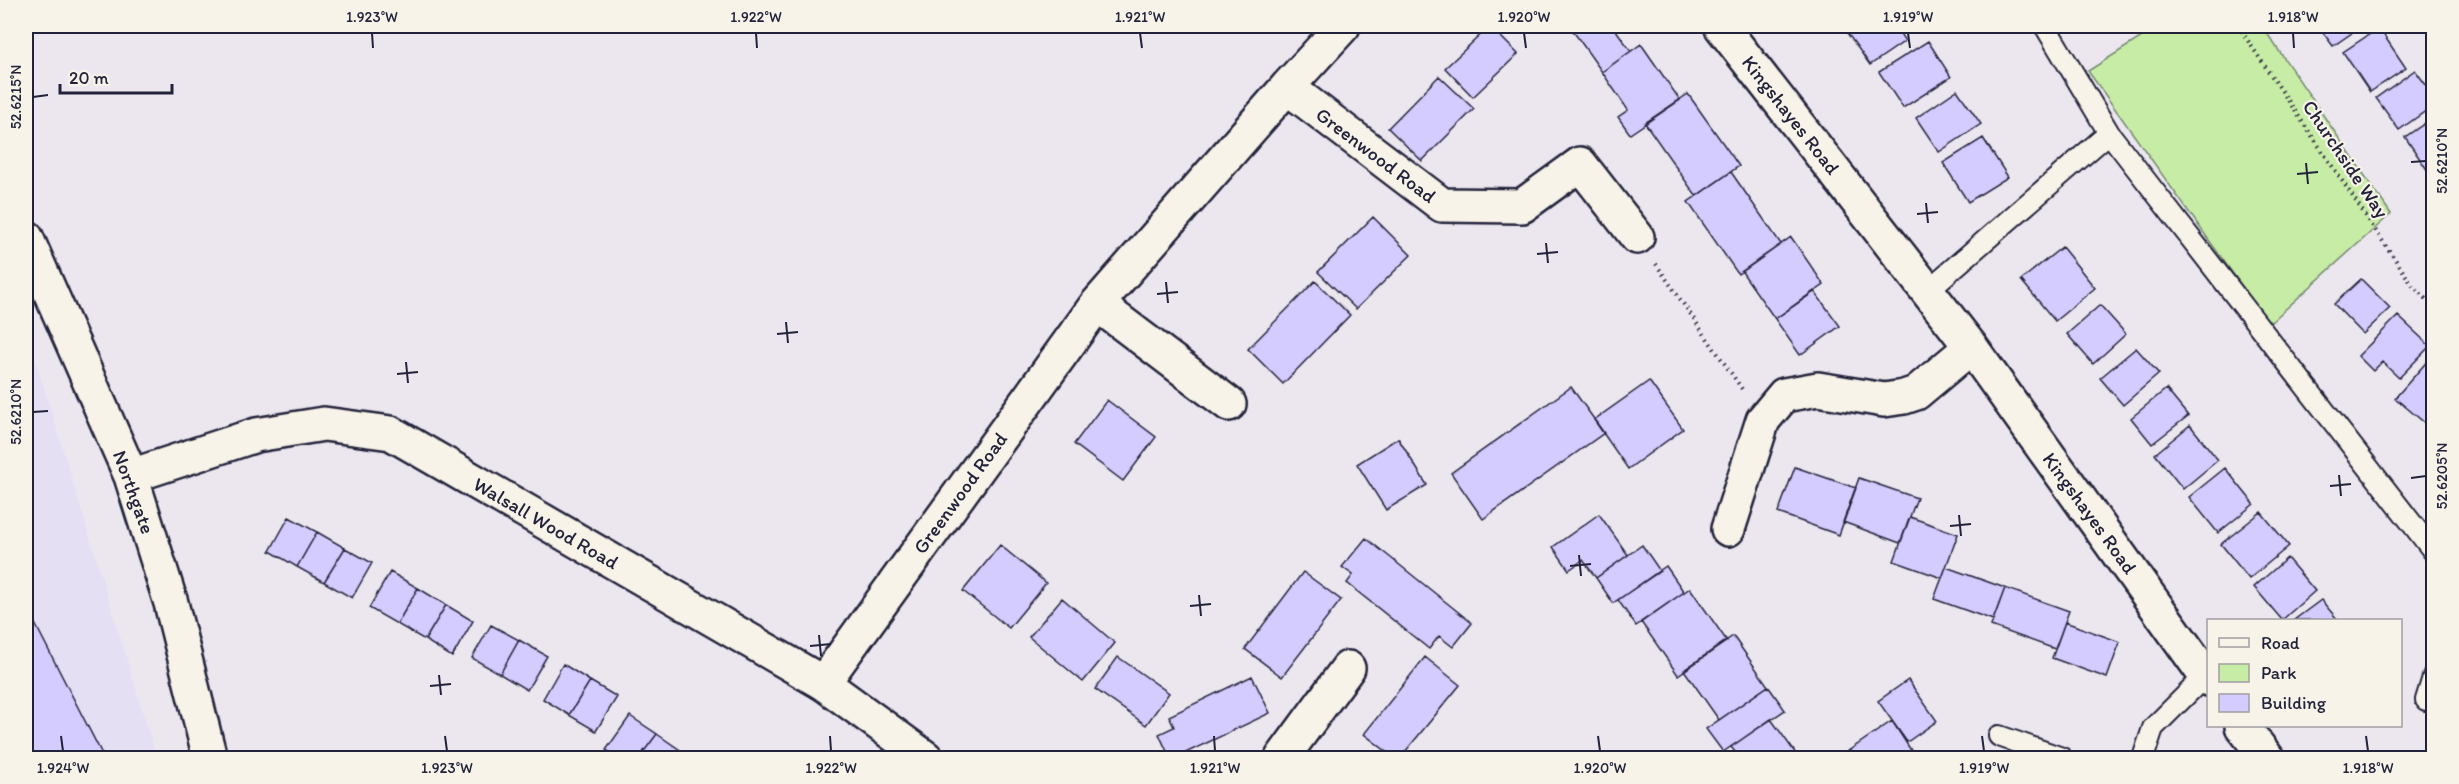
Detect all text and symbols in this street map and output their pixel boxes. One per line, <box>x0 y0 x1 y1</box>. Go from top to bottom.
text: 1.923°W <box>346 8 398 26</box>
text: 1.922°W <box>730 8 782 26</box>
text: 1.921°W <box>1115 8 1165 26</box>
text: 1.920°W <box>1498 8 1551 26</box>
text: 1.919°W <box>1883 8 1933 26</box>
text: 1.918°W <box>2268 8 2319 26</box>
street label: Kingshayes Road <box>1737 51 1845 179</box>
scale bar <box>60 57 172 95</box>
text: 52.6215°N <box>7 65 25 129</box>
text: 20 m <box>69 67 109 89</box>
street label: Churchside Way <box>2298 95 2395 223</box>
street label: Greenwood Road <box>1311 102 1441 208</box>
text: 52.6210°N <box>2433 128 2451 194</box>
text: 52.6210°N <box>7 379 25 445</box>
street label: Greenwood Road <box>908 427 1012 558</box>
text: 52.6205°N <box>2433 443 2451 509</box>
street label: Northgate <box>108 447 160 537</box>
street label: Kingshayes Road <box>2038 447 2142 579</box>
street label: Walsall Wood Road <box>469 472 623 574</box>
legend <box>2207 619 2402 727</box>
text: Road <box>2261 632 2300 654</box>
text: Park <box>2261 662 2296 684</box>
text: Building <box>2261 692 2327 714</box>
text: 1.924°W <box>37 759 89 777</box>
text: 1.923°W <box>421 759 473 777</box>
text: 1.922°W <box>805 759 857 777</box>
text: 1.921°W <box>1190 759 1240 777</box>
text: 1.920°W <box>1574 759 1627 777</box>
text: 1.919°W <box>1959 759 2009 777</box>
text: 1.918°W <box>2343 759 2394 777</box>

